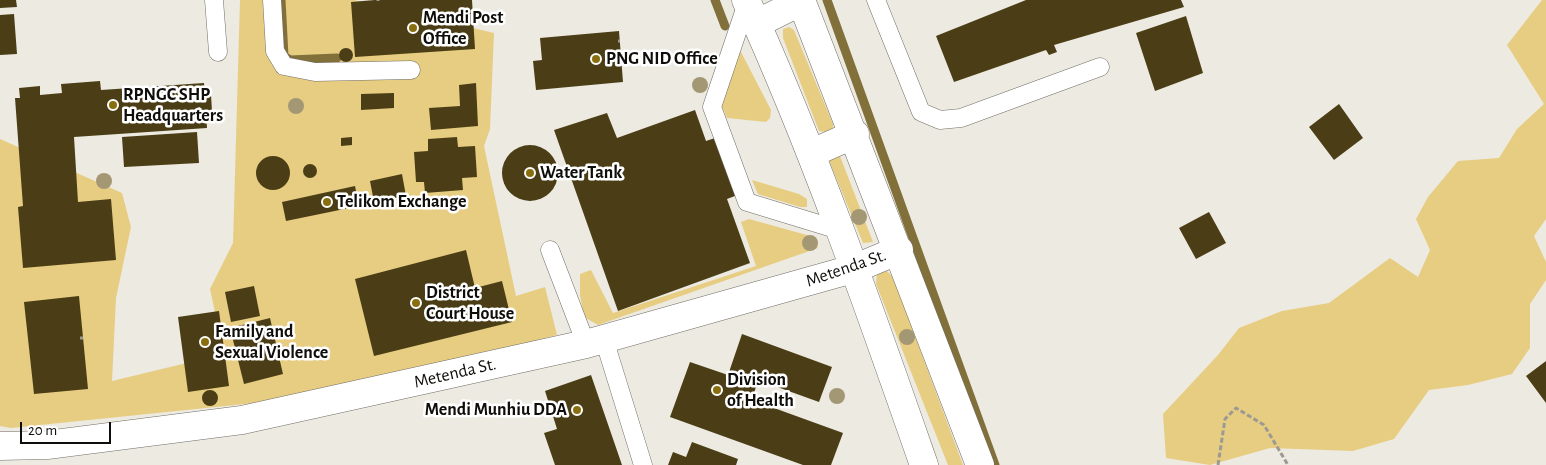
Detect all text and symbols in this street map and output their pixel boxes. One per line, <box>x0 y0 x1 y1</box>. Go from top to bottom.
place label: Mendi Post Office <box>423 7 503 50</box>
marker: Mendi Post Office <box>407 22 419 34</box>
place label: PNG NID Office <box>606 48 718 70</box>
marker: PNG NID Office <box>590 53 602 65</box>
place label: RPNGC SHP Headquarters <box>123 84 223 126</box>
marker: RPNGC SHP Headquarters <box>107 99 119 111</box>
place label: Water Tank <box>540 162 622 184</box>
marker: Water Tank <box>524 167 536 179</box>
place label: Telikom Exchange <box>337 191 467 213</box>
marker: Telikom Exchange <box>321 196 333 208</box>
street label: Metenda St. <box>803 244 889 292</box>
place label: District Court House <box>426 282 514 324</box>
marker: District Court House <box>410 297 422 309</box>
place label: Family and Sexual Violence <box>215 321 328 364</box>
marker: Family and Sexual Violence <box>199 336 211 348</box>
street label: Metenda St. <box>412 353 498 393</box>
place label: Division of Health <box>727 369 794 412</box>
marker: Division of Health <box>711 384 723 396</box>
place label: Mendi Munhiu DDA <box>425 399 567 421</box>
marker: Mendi Munhiu DDA <box>571 404 583 416</box>
scale bar <box>22 412 114 444</box>
text: 20 m <box>28 423 57 438</box>

